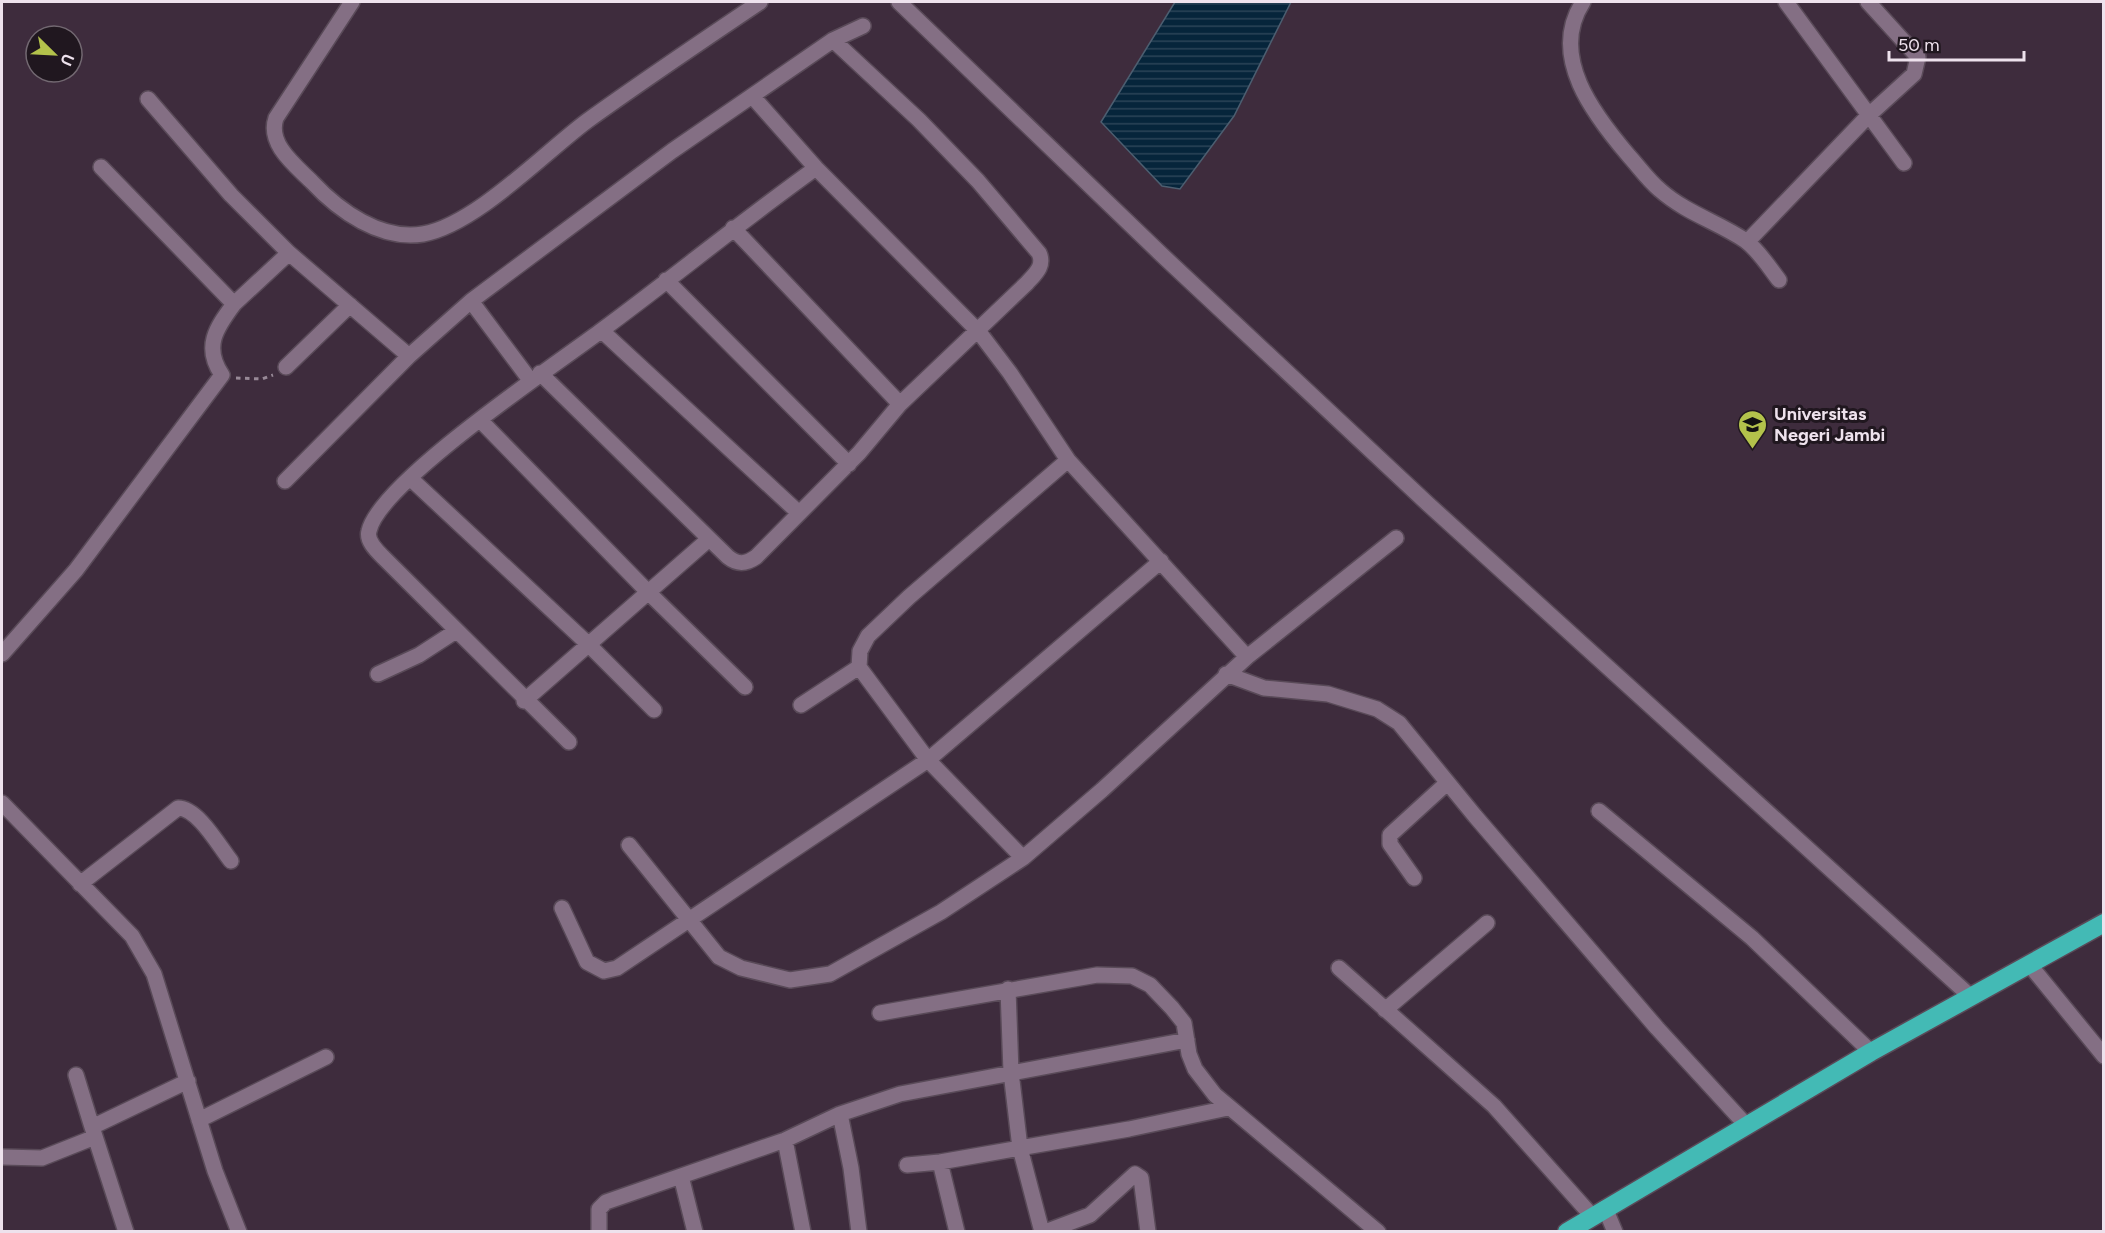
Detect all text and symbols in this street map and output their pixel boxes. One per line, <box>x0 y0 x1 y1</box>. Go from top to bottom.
north arrow <box>24 24 84 84</box>
scale bar <box>1889 24 2024 62</box>
text: 50 m <box>1898 34 1940 56</box>
text: U <box>56 51 78 69</box>
place label: Universitas Negeri Jambi <box>1774 403 1885 446</box>
school or university icon: Universitas Negeri Jambi <box>1737 408 1769 450</box>

